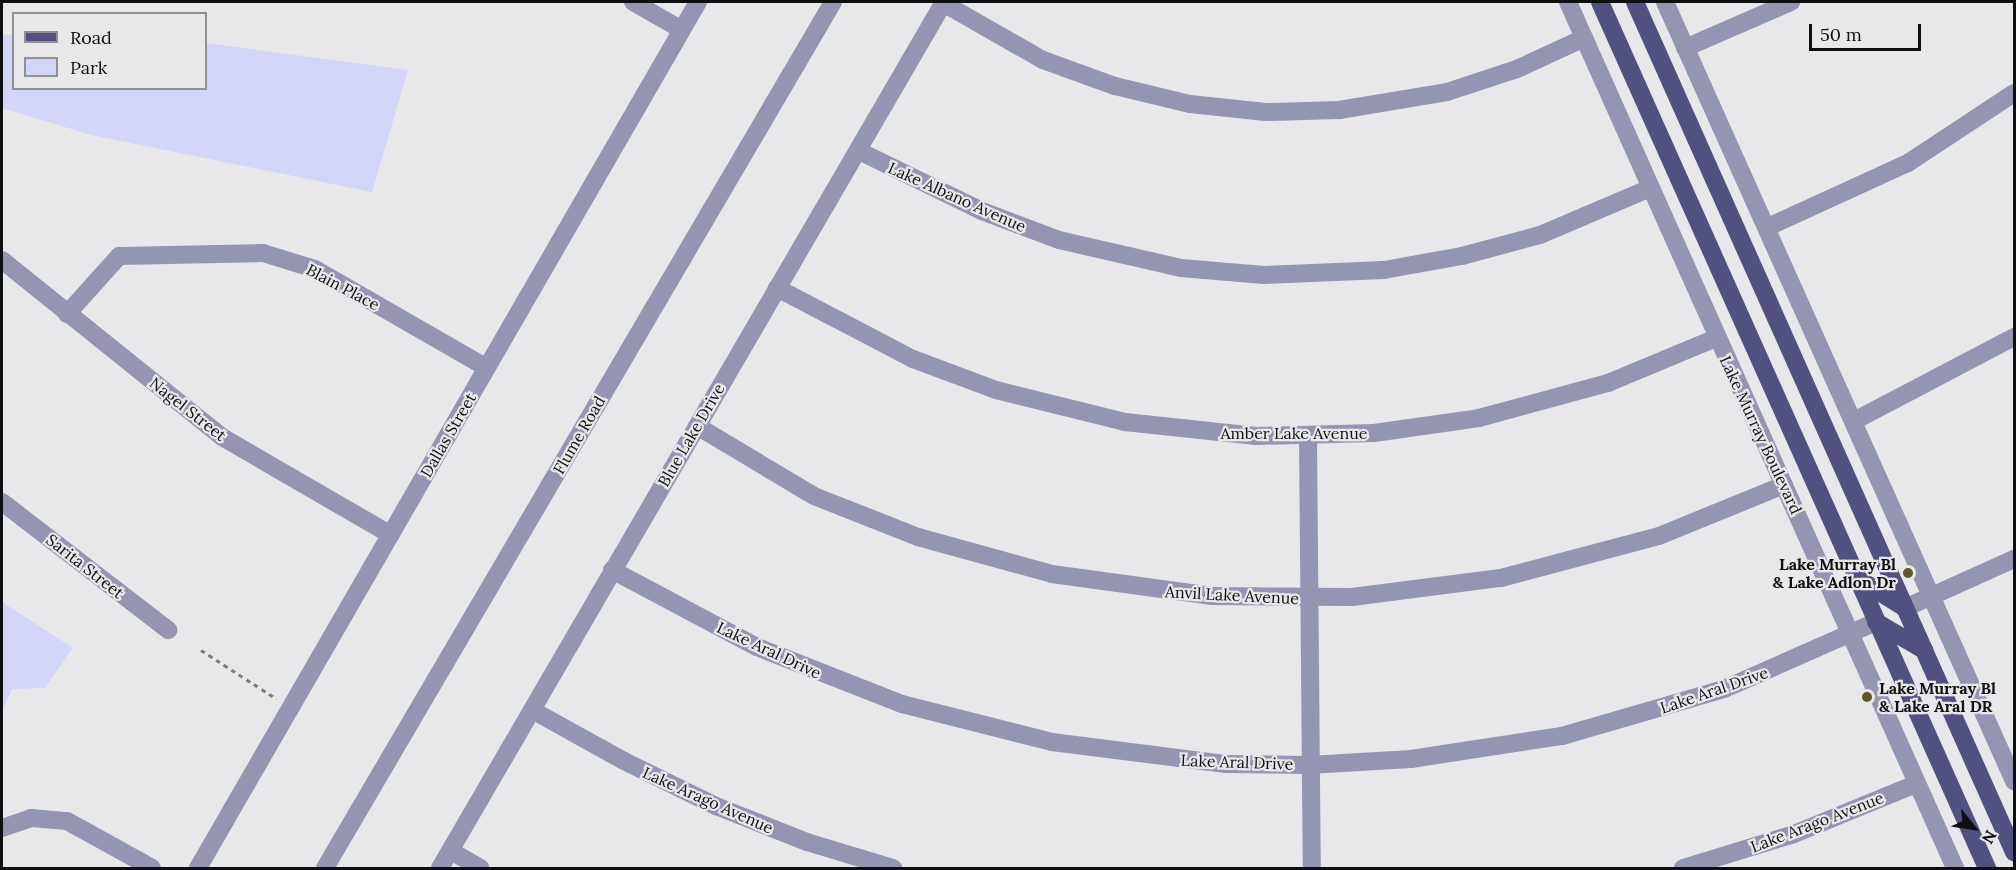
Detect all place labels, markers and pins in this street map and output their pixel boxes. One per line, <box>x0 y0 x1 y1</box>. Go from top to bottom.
place label: Lake Murray Bl & Lake Adlon Dr <box>1773 554 1896 592</box>
marker: Lake Murray Bl & Lake Adlon Dr <box>1901 566 1915 580</box>
place label: Lake Murray Bl & Lake Aral DR <box>1879 678 1996 716</box>
marker: Lake Murray Bl & Lake Aral DR <box>1860 690 1874 704</box>

